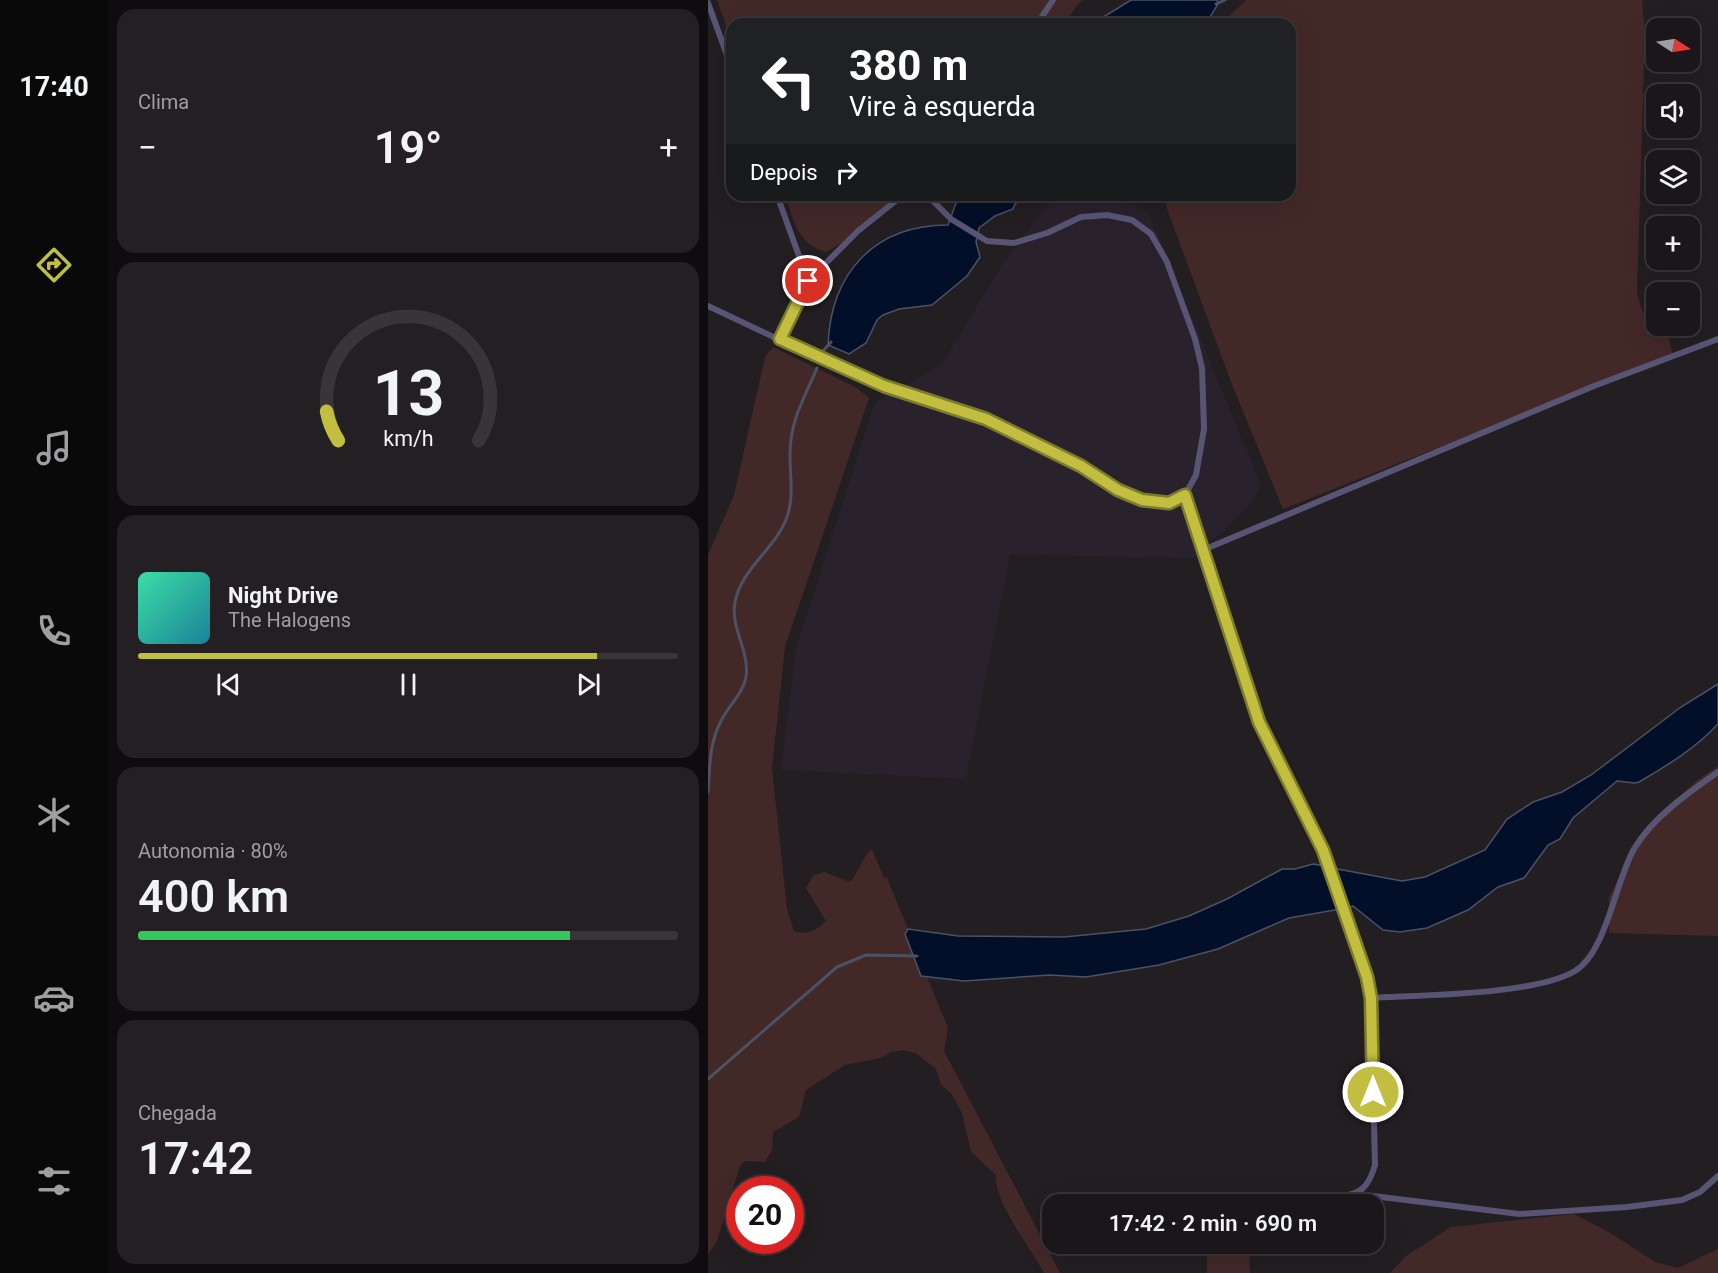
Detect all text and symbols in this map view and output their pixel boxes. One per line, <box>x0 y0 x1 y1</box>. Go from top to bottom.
north arrow <box>1646 18 1700 72</box>
map controls <box>1646 18 1700 336</box>
text: 380 m <box>849 41 968 90</box>
icon: left <box>750 42 828 120</box>
text: 17:40 <box>19 71 89 103</box>
button: sound <box>1646 84 1700 138</box>
text: Clima <box>138 90 189 114</box>
text: Vire à esquerda <box>849 91 1036 123</box>
text: 19° <box>374 121 442 174</box>
text: − <box>138 128 157 167</box>
text: + <box>659 128 678 167</box>
button: layers <box>1646 150 1700 204</box>
icon: right <box>830 156 863 189</box>
text: Depois <box>750 160 818 185</box>
button: + <box>1646 216 1700 270</box>
icon: directions <box>33 244 75 286</box>
pin <box>782 255 833 306</box>
icon: arrive <box>791 264 824 297</box>
button: − <box>1646 282 1700 336</box>
text: 13 <box>372 357 444 430</box>
text: km/h <box>383 426 433 451</box>
icon: music <box>33 427 75 469</box>
text: Night Drive <box>228 583 338 608</box>
text: The Halogens <box>228 608 351 632</box>
icon: phone <box>33 610 75 652</box>
icon: previous <box>212 668 245 701</box>
icon: pause <box>392 668 425 701</box>
icon: next <box>572 668 605 701</box>
icon: climate <box>33 794 75 836</box>
text: Autonomia · 80% <box>138 839 288 863</box>
text: 400 km <box>138 870 289 923</box>
icon: car <box>33 977 75 1019</box>
position arrow <box>1341 1060 1405 1124</box>
text: Chegada <box>138 1101 217 1125</box>
text: 17:42 <box>138 1132 253 1185</box>
icon: filters <box>33 1160 75 1202</box>
speed limit sign: 20 <box>726 1176 804 1254</box>
text: 17:42 · 2 min · 690 m <box>1109 1211 1317 1236</box>

